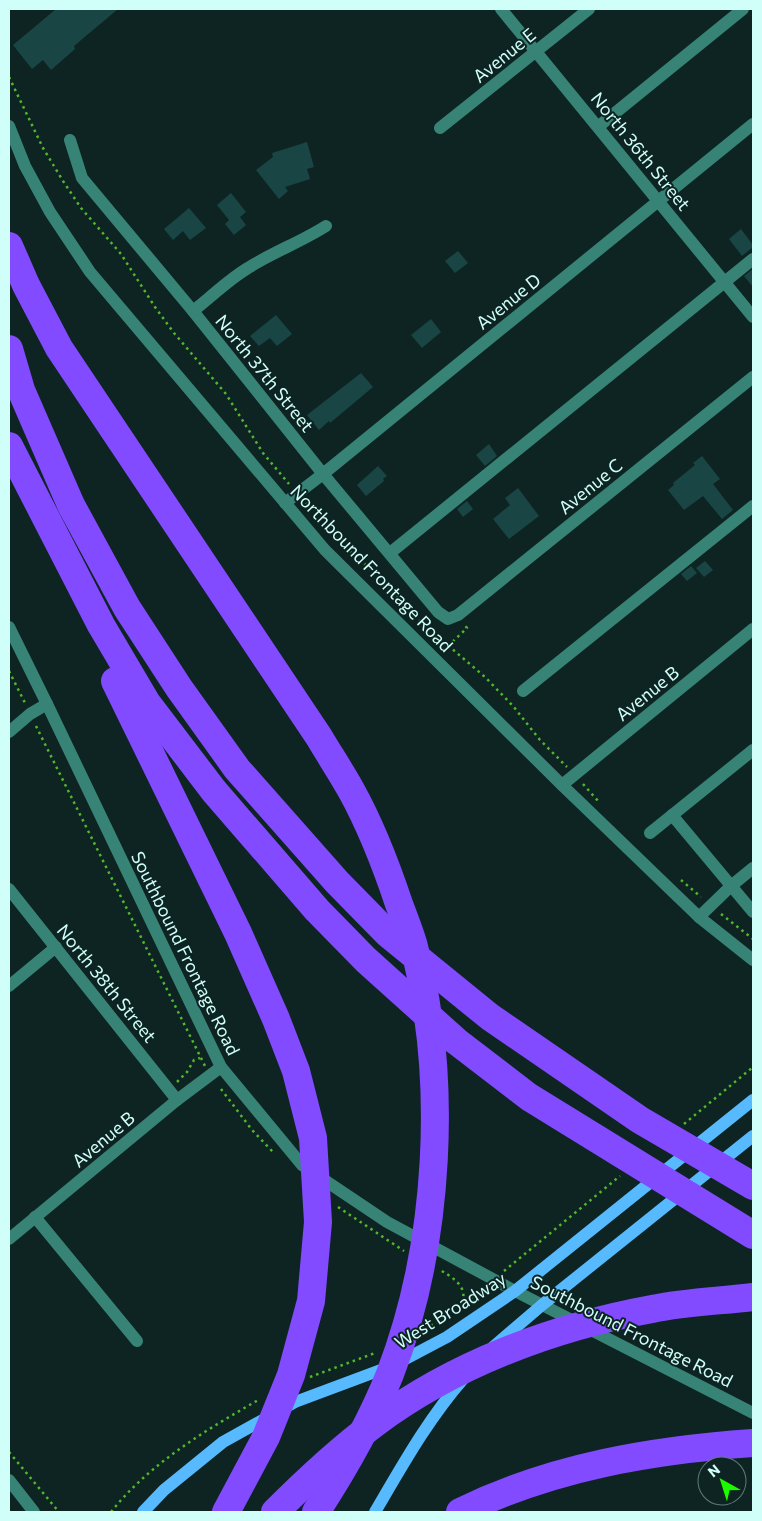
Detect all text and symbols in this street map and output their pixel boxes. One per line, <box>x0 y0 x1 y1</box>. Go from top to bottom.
street label: Avenue E <box>468 23 540 87</box>
street label: North 36th Street <box>587 87 695 215</box>
street label: Avenue D <box>471 268 545 334</box>
street label: North 37th Street <box>211 310 319 436</box>
street label: Avenue C <box>554 454 626 518</box>
street label: Northbound Frontage Road <box>286 480 458 656</box>
street label: Avenue B <box>611 661 683 725</box>
street label: Southbound Frontage Road <box>127 847 245 1059</box>
street label: North 38th Street <box>53 919 161 1047</box>
street label: Avenue B <box>67 1106 139 1172</box>
street label: West Broadway <box>390 1267 510 1353</box>
street label: Southbound Frontage Road <box>527 1270 737 1392</box>
north arrow <box>697 1456 747 1506</box>
text: N <box>704 1461 723 1480</box>

